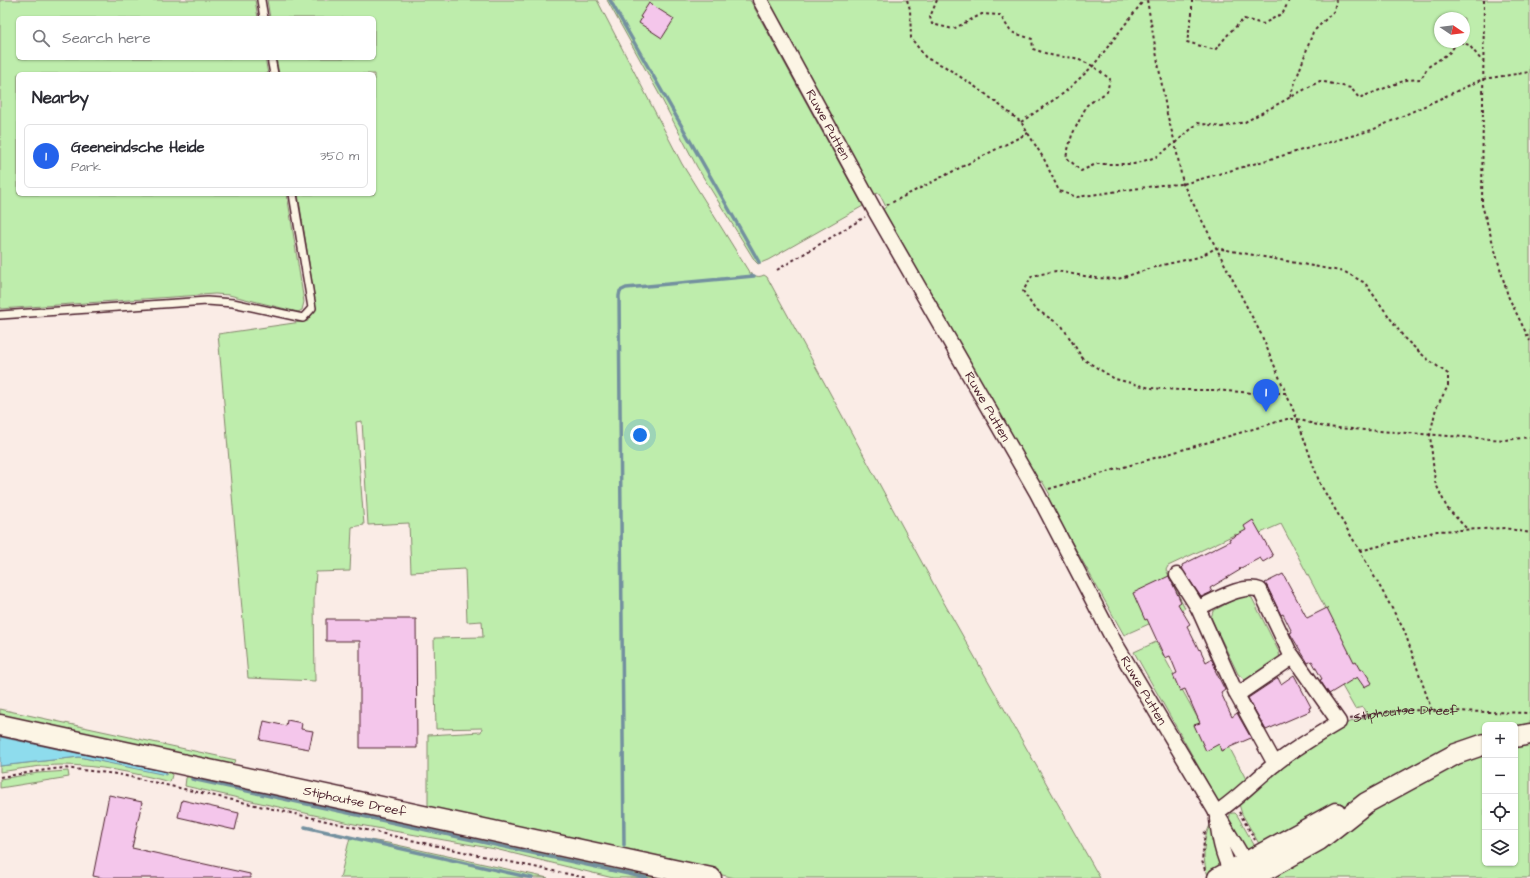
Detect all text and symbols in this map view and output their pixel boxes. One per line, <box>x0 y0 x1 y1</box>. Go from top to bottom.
north arrow <box>1434 12 1470 48</box>
search box <box>16 16 376 60</box>
icon: search <box>30 27 52 49</box>
text: Search here <box>62 28 151 49</box>
text: Nearby <box>32 86 89 110</box>
street label: Ruwe Putten <box>801 86 855 164</box>
text: Geeneindsche Heide <box>71 137 205 158</box>
text: 1 <box>45 147 47 165</box>
text: 350 m <box>320 147 359 165</box>
text: Park <box>71 158 101 176</box>
street label: Ruwe Putten <box>960 369 1015 445</box>
pin: 1 <box>1253 379 1279 412</box>
your location <box>630 425 650 445</box>
street label: Ruwe Putten <box>1116 653 1171 729</box>
street label: Stiphoutse Dreef <box>1352 701 1458 727</box>
map controls <box>1482 722 1518 866</box>
button: + <box>1482 722 1518 758</box>
button: − <box>1482 758 1518 794</box>
street label: Stiphoutse Dreef <box>302 782 408 821</box>
button: locate <box>1482 794 1518 830</box>
button: layers <box>1482 830 1518 866</box>

